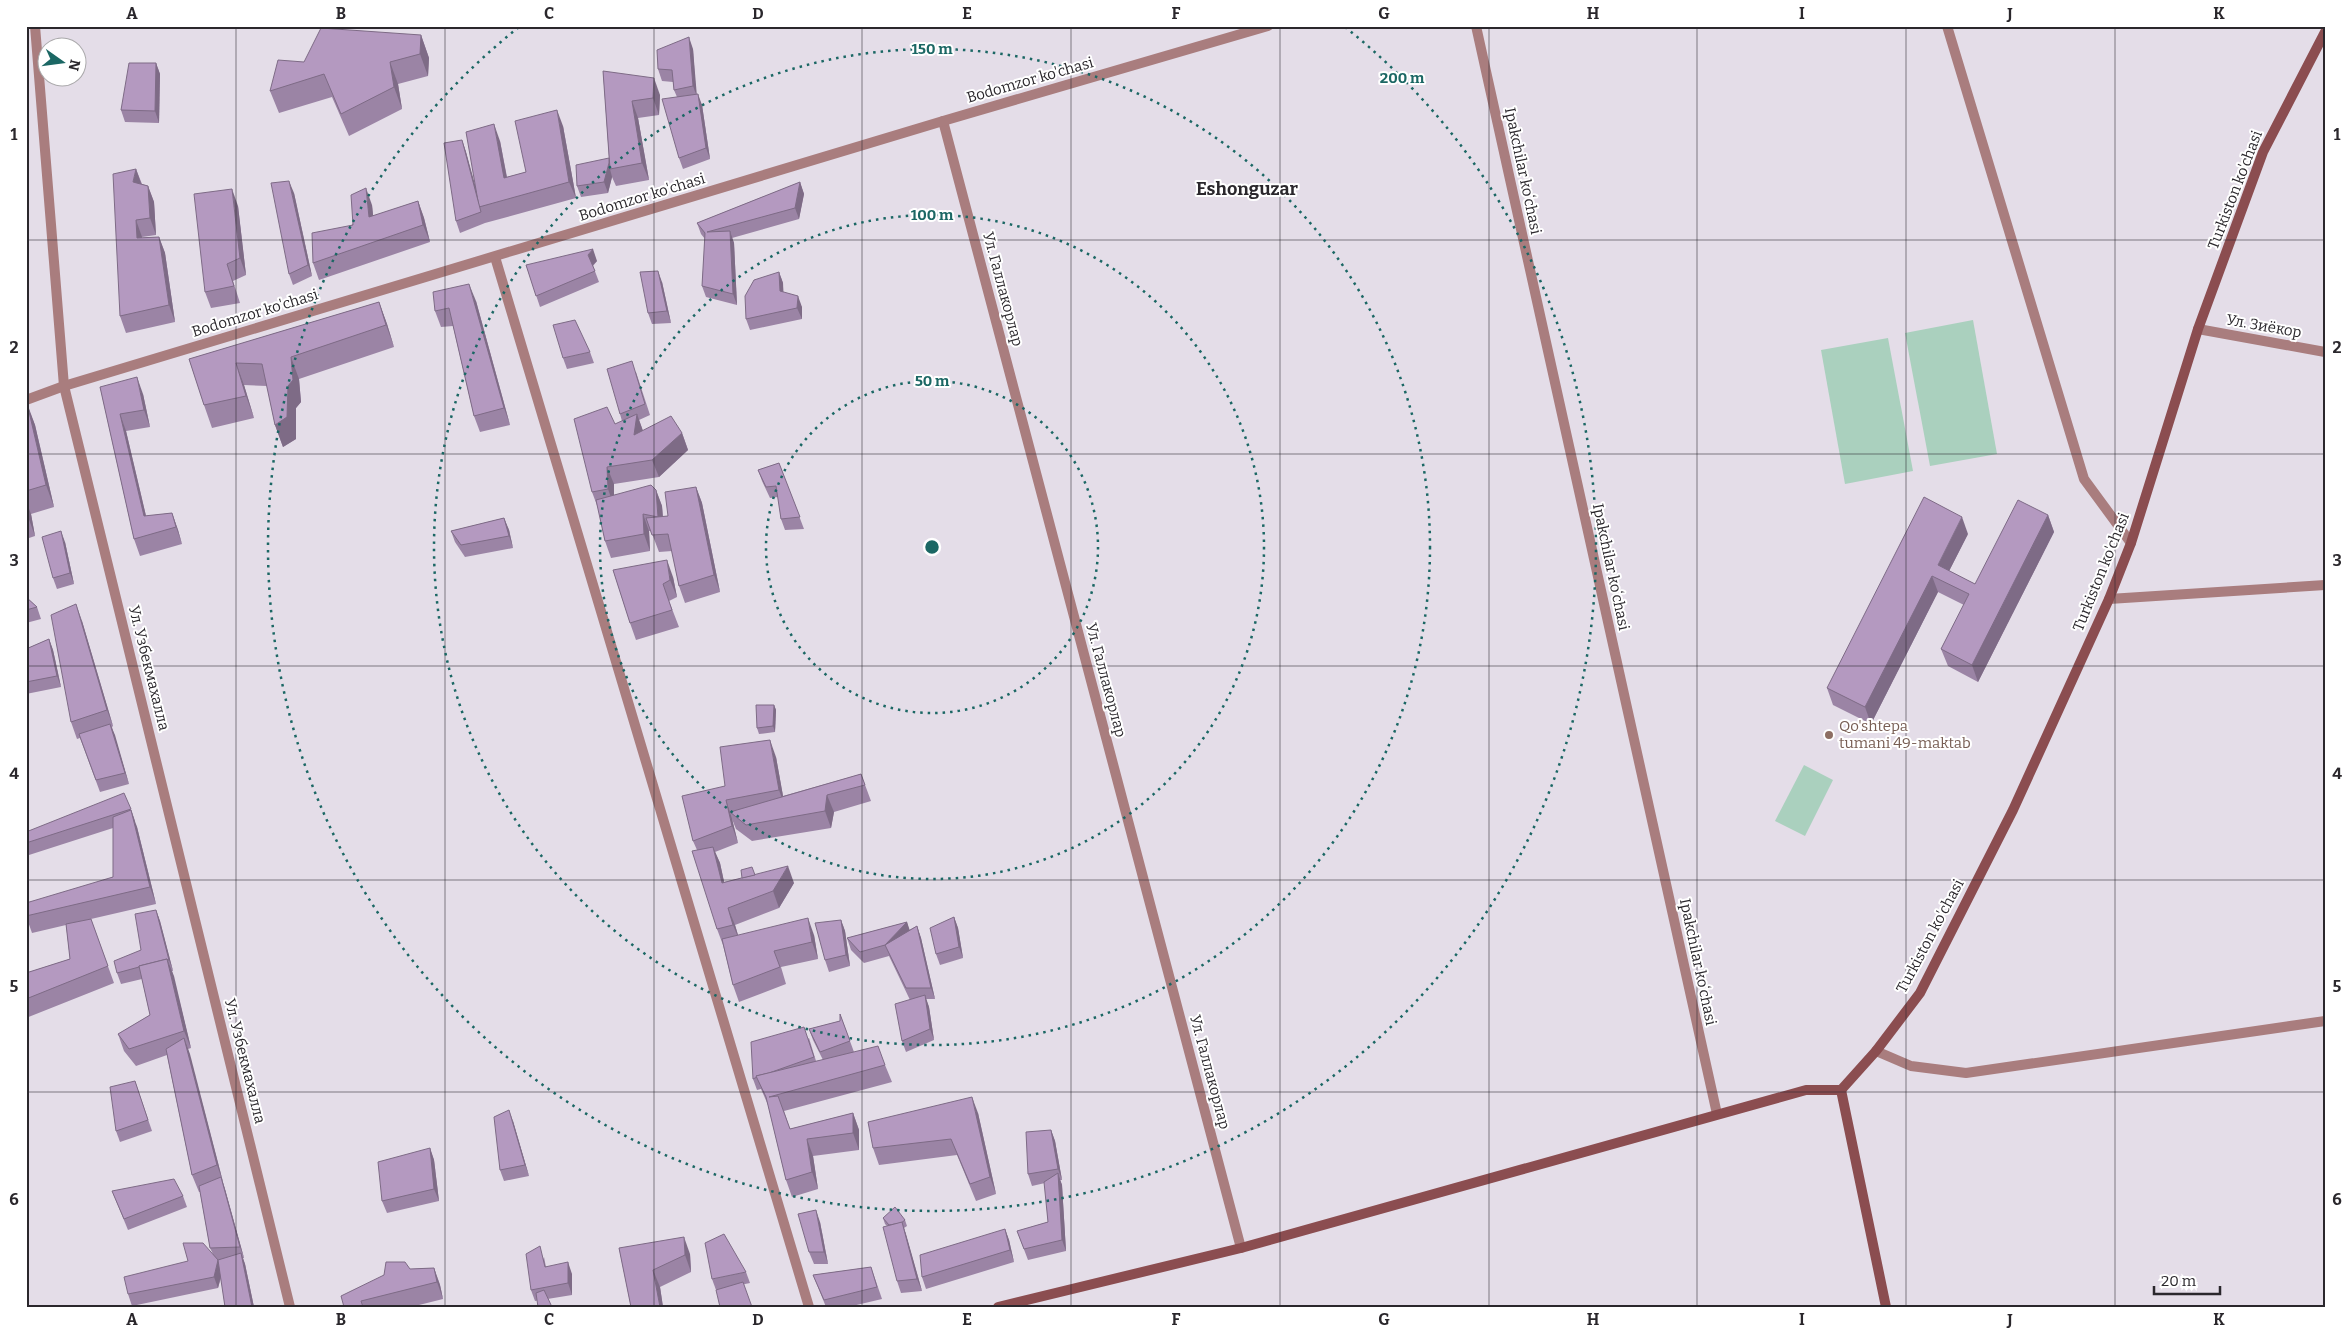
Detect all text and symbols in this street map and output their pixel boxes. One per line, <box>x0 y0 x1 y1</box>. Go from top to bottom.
text: A <box>126 4 138 23</box>
text: B <box>336 4 346 23</box>
text: C <box>544 4 554 23</box>
text: D <box>752 4 764 23</box>
text: E <box>962 4 972 23</box>
text: F <box>1172 4 1181 23</box>
text: G <box>1378 4 1390 23</box>
text: H <box>1587 4 1600 23</box>
text: I <box>1799 4 1805 23</box>
text: J <box>2006 4 2013 23</box>
text: K <box>2213 4 2225 23</box>
north arrow <box>38 38 88 88</box>
text: 150 m <box>911 40 953 58</box>
street label: Bodomzor ko'chasi <box>965 53 1096 107</box>
text: N <box>65 58 84 73</box>
text: 200 m <box>1380 69 1425 87</box>
street label: Ipakchilar koʻchasi <box>1501 106 1545 237</box>
text: 1 <box>11 125 18 144</box>
text: 1 <box>2334 125 2341 144</box>
street label: Turkiston ko'chasi <box>2204 127 2266 252</box>
street label: Bodomzor ko'chasi <box>577 169 708 225</box>
district label: Eshonguzar <box>1196 178 1299 200</box>
text: 100 m <box>911 206 954 224</box>
street label: Ул. Галлакорлар <box>979 230 1027 348</box>
street label: Bodomzor ko'chasi <box>190 285 321 341</box>
street label: Ул. Зиёкор <box>2225 311 2303 341</box>
text: 2 <box>9 338 19 357</box>
text: 2 <box>2332 338 2342 357</box>
text: 50 m <box>915 372 950 390</box>
street label: Ipakchilar koʻchasi <box>1589 502 1633 633</box>
street label: Turkiston ko'chasi <box>2069 510 2133 634</box>
centre of rings <box>923 538 941 556</box>
text: 3 <box>9 551 19 570</box>
text: 3 <box>2332 551 2342 570</box>
street label: Ул. Узбекмахалла <box>125 604 173 732</box>
street label: Ул. Галлакорлар <box>1082 621 1130 739</box>
place label: Qo'shtepa tumani 49-maktab <box>1839 717 1971 752</box>
marker: Qo'shtepa tumani 49-maktab <box>1823 729 1835 741</box>
text: 4 <box>9 764 19 783</box>
text: 4 <box>2332 764 2342 783</box>
street label: Turkiston ko'chasi <box>1892 876 1968 996</box>
street label: Ipakchilar koʻchasi <box>1676 897 1720 1028</box>
text: 5 <box>10 977 19 996</box>
text: 5 <box>2333 977 2342 996</box>
street label: Ул. Узбекмахалла <box>221 997 269 1125</box>
street label: Ул. Галлакорлар <box>1186 1013 1234 1131</box>
text: 6 <box>9 1190 19 1209</box>
text: 6 <box>2332 1190 2342 1209</box>
scale bar <box>2154 1263 2220 1295</box>
text: 20 m <box>2161 1272 2197 1290</box>
text: A <box>126 1310 138 1329</box>
text: B <box>336 1310 346 1329</box>
text: C <box>544 1310 554 1329</box>
text: D <box>752 1310 764 1329</box>
text: E <box>962 1310 972 1329</box>
text: F <box>1172 1310 1181 1329</box>
text: G <box>1378 1310 1390 1329</box>
text: H <box>1587 1310 1600 1329</box>
text: I <box>1799 1310 1805 1329</box>
text: J <box>2006 1310 2013 1329</box>
text: K <box>2213 1310 2225 1329</box>

